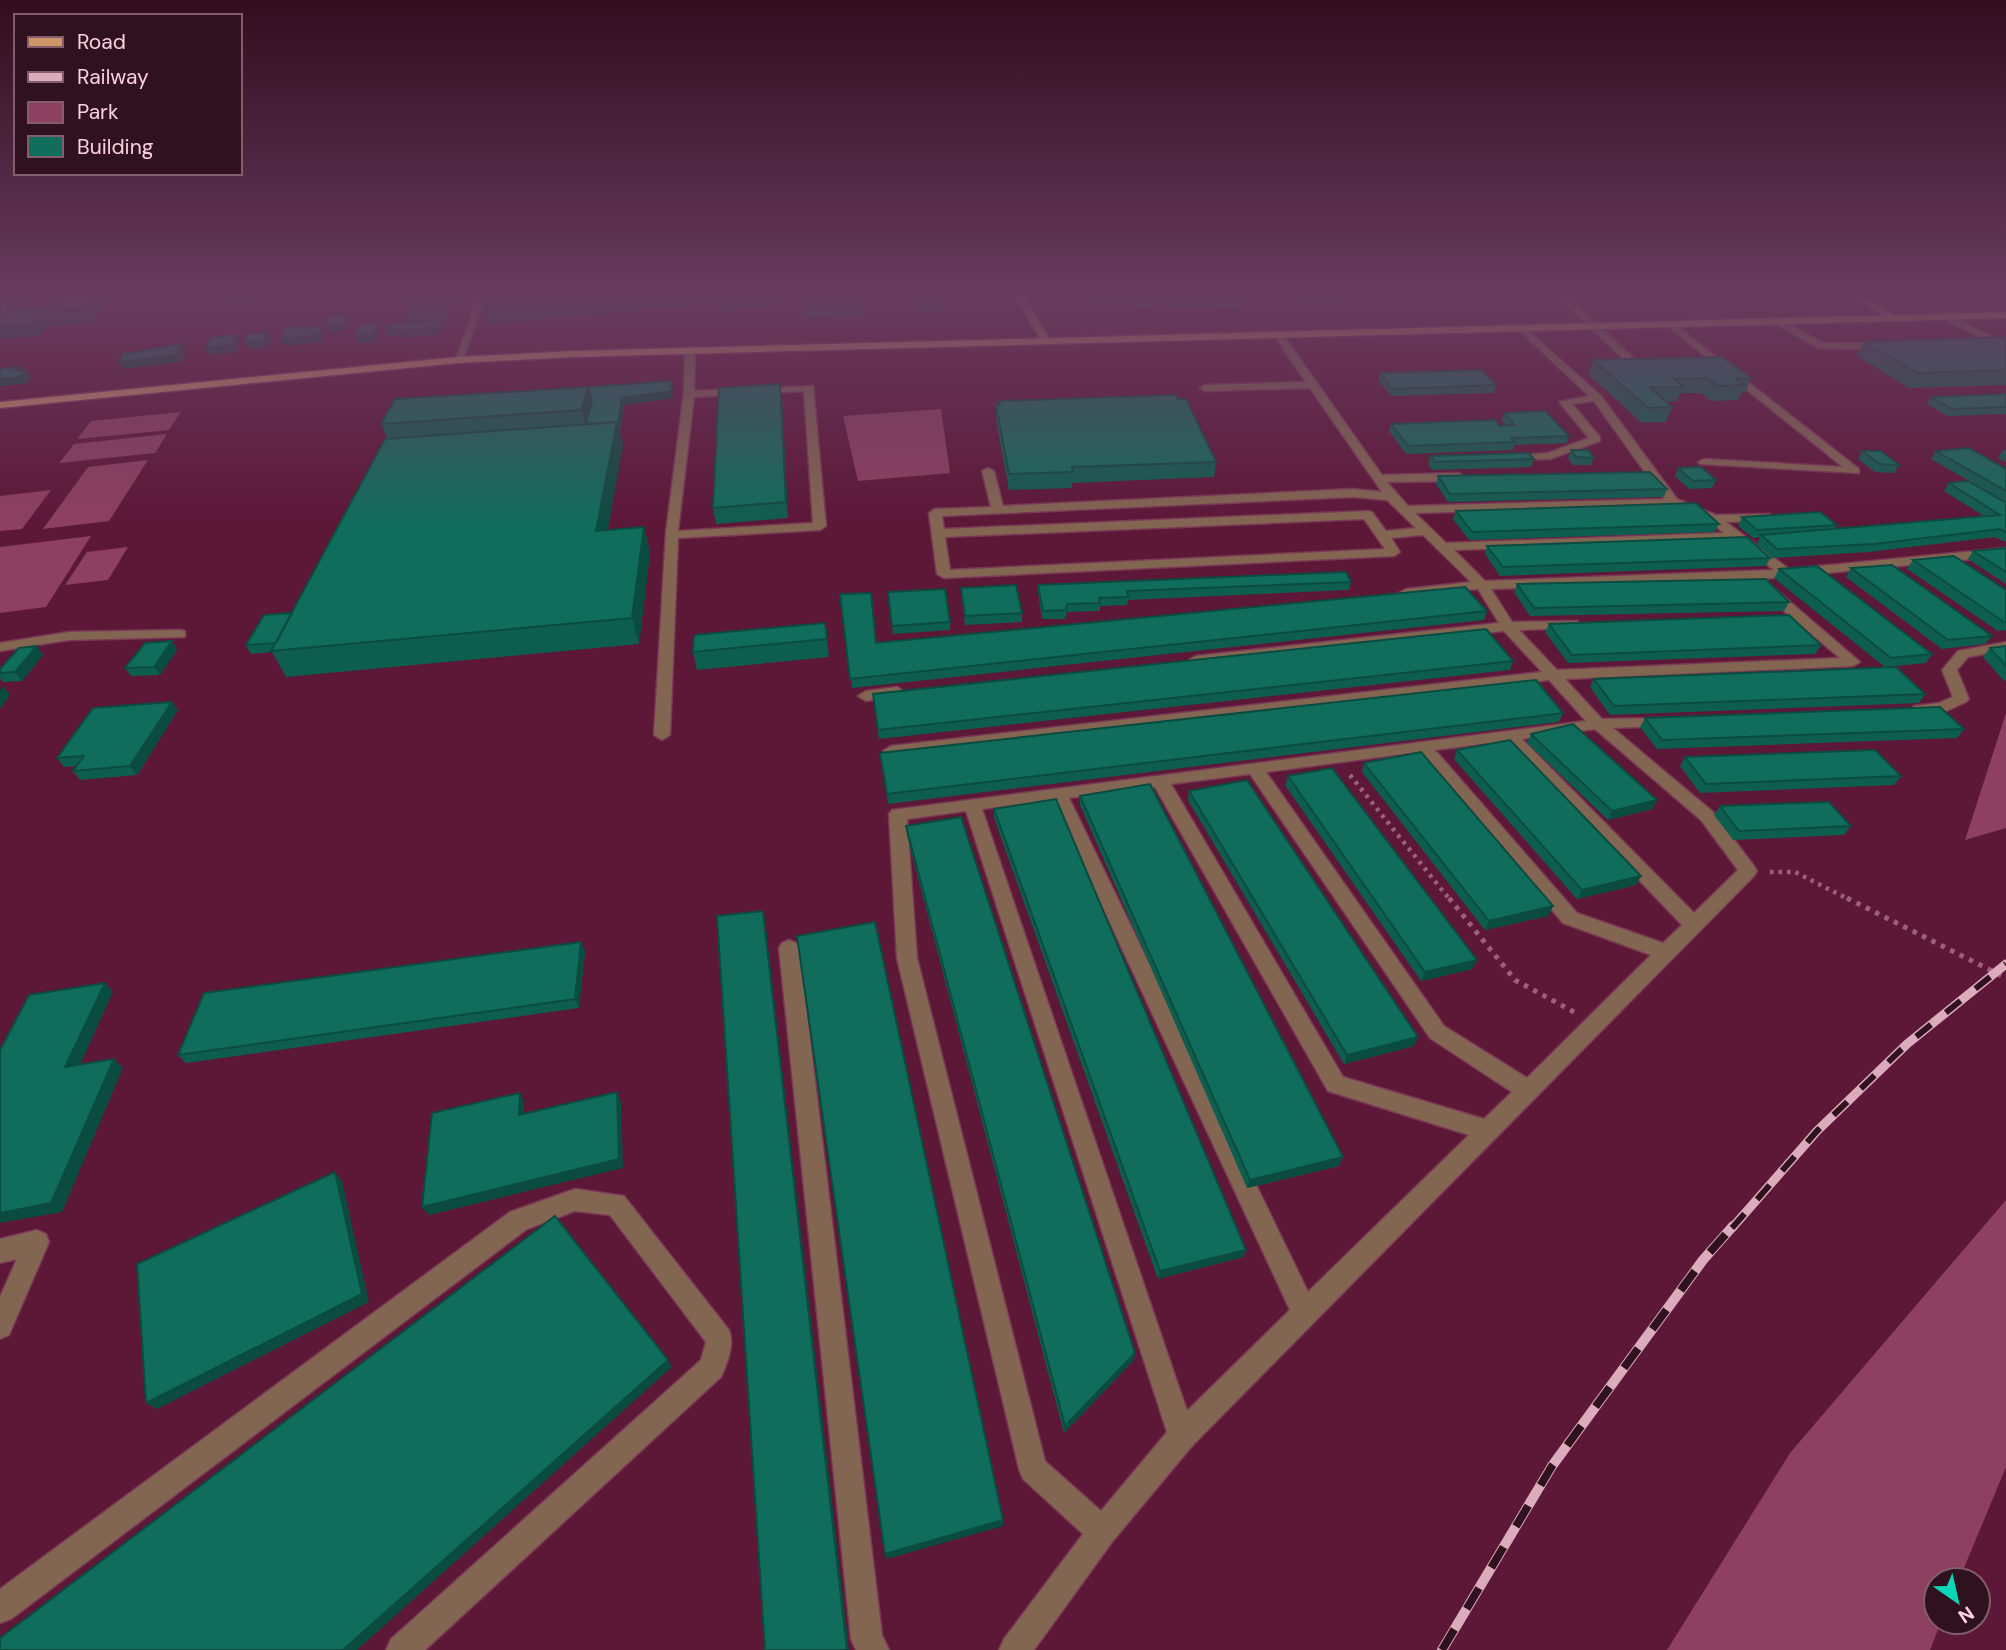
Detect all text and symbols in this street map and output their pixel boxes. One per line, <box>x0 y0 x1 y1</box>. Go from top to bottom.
legend <box>14 14 242 175</box>
text: Road <box>77 28 126 56</box>
text: Railway <box>77 63 149 91</box>
text: Park <box>77 98 119 126</box>
text: Building <box>77 133 154 161</box>
north arrow <box>1922 1566 1992 1636</box>
text: N <box>1953 1600 1979 1629</box>

